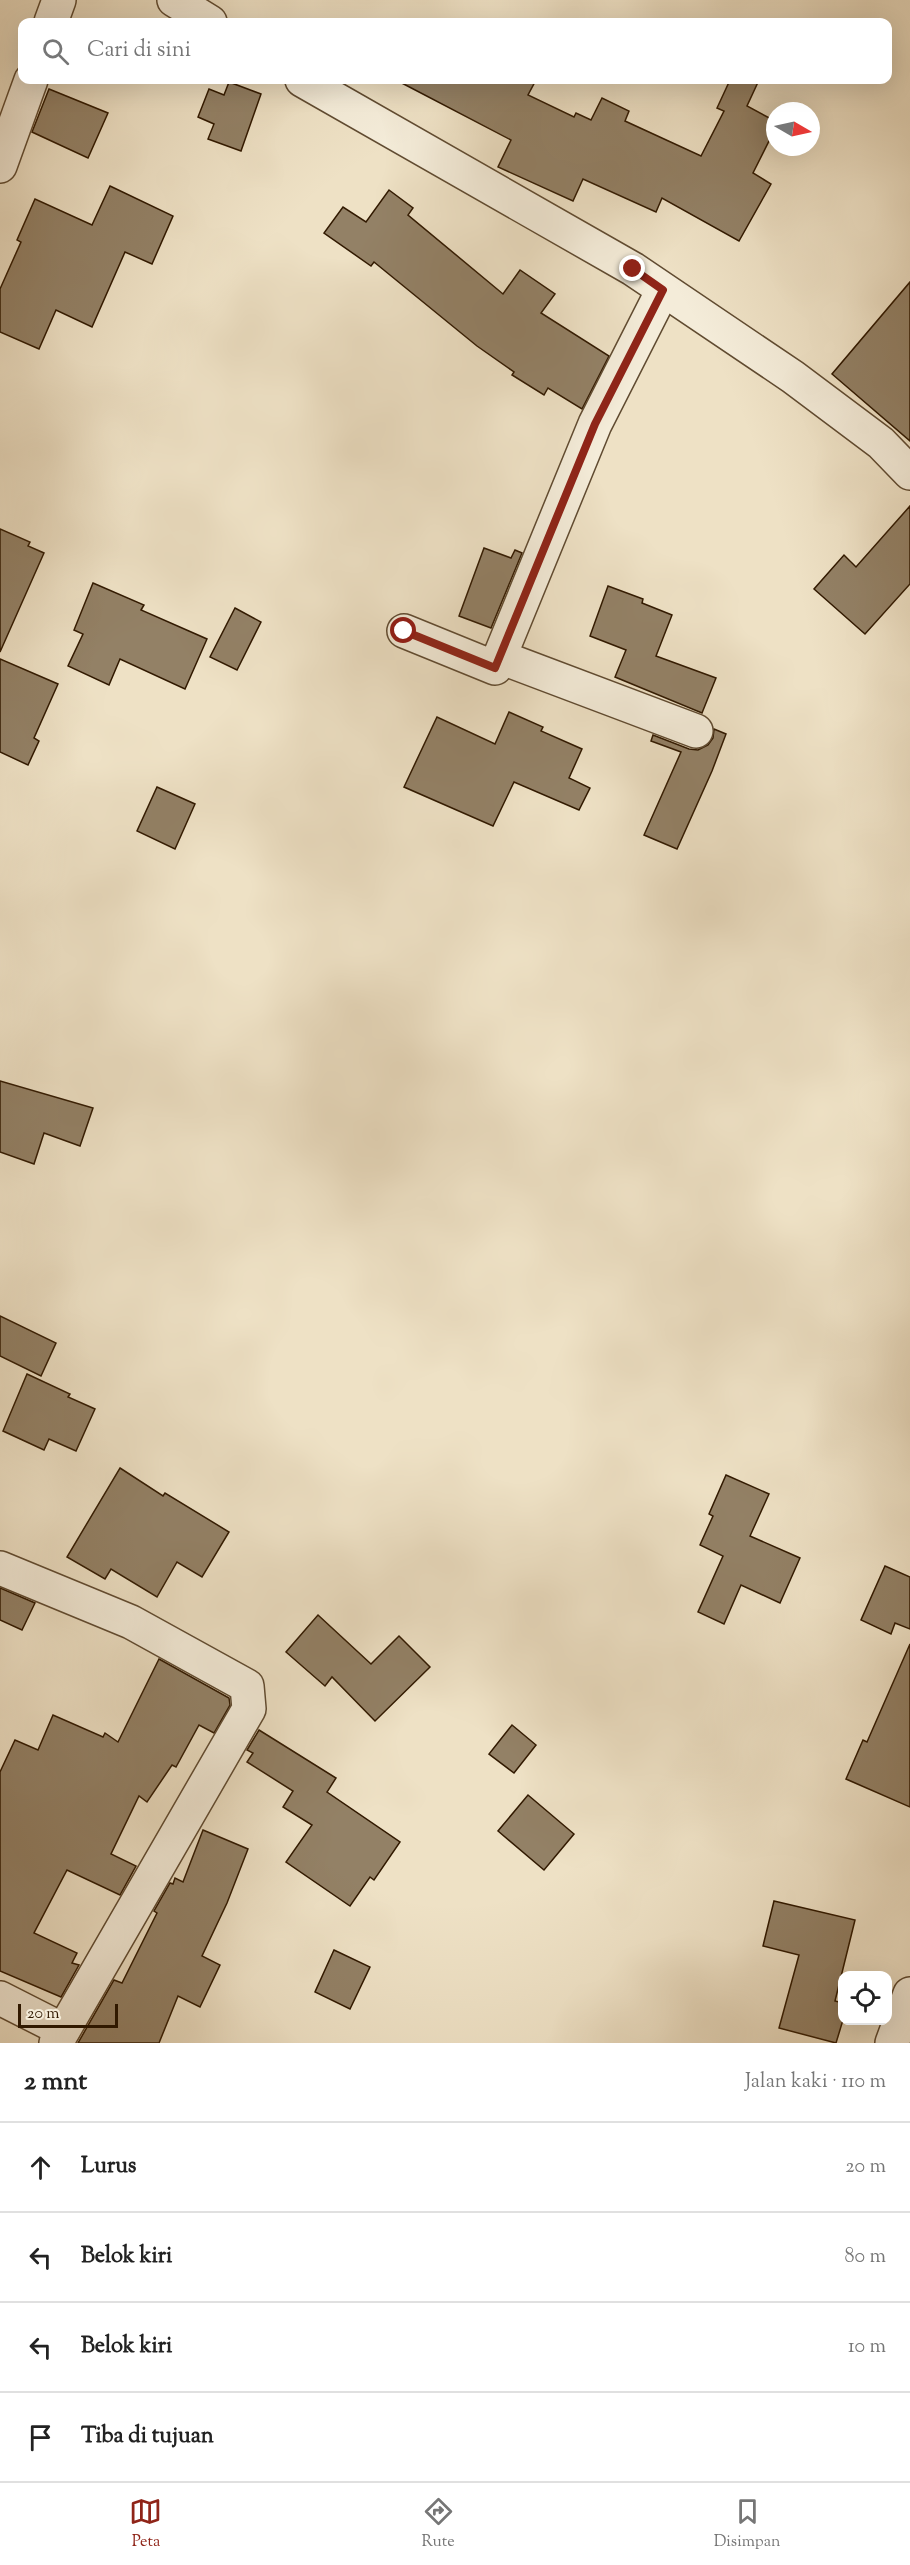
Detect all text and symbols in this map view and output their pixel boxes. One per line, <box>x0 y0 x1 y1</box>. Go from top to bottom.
search box <box>18 18 892 84</box>
icon: search <box>39 35 72 68</box>
text: Cari di sini <box>87 35 191 67</box>
north arrow <box>766 102 820 156</box>
route end <box>619 255 645 281</box>
route start <box>390 617 416 643</box>
map controls <box>838 1971 892 2025</box>
button: locate <box>838 1971 892 2025</box>
scale bar <box>18 2001 118 2028</box>
text: 20 m <box>27 2003 60 2026</box>
text: 2 mnt <box>24 2064 87 2101</box>
text: Jalan kaki · 110 m <box>745 2068 886 2097</box>
icon: ahead <box>24 2151 57 2184</box>
text: Lurus <box>81 2151 137 2183</box>
text: 20 m <box>845 2153 886 2182</box>
icon: left <box>24 2241 57 2274</box>
text: Belok kiri <box>81 2241 172 2273</box>
text: 80 m <box>845 2243 886 2272</box>
icon: left <box>24 2331 57 2364</box>
text: Belok kiri <box>81 2331 172 2363</box>
text: 10 m <box>848 2333 886 2362</box>
icon: arrive <box>24 2421 57 2454</box>
text: Tiba di tujuan <box>81 2421 214 2453</box>
tab: Peta <box>129 2495 162 2554</box>
tab: Rute <box>421 2495 455 2554</box>
tab: Disimpan <box>714 2495 780 2554</box>

